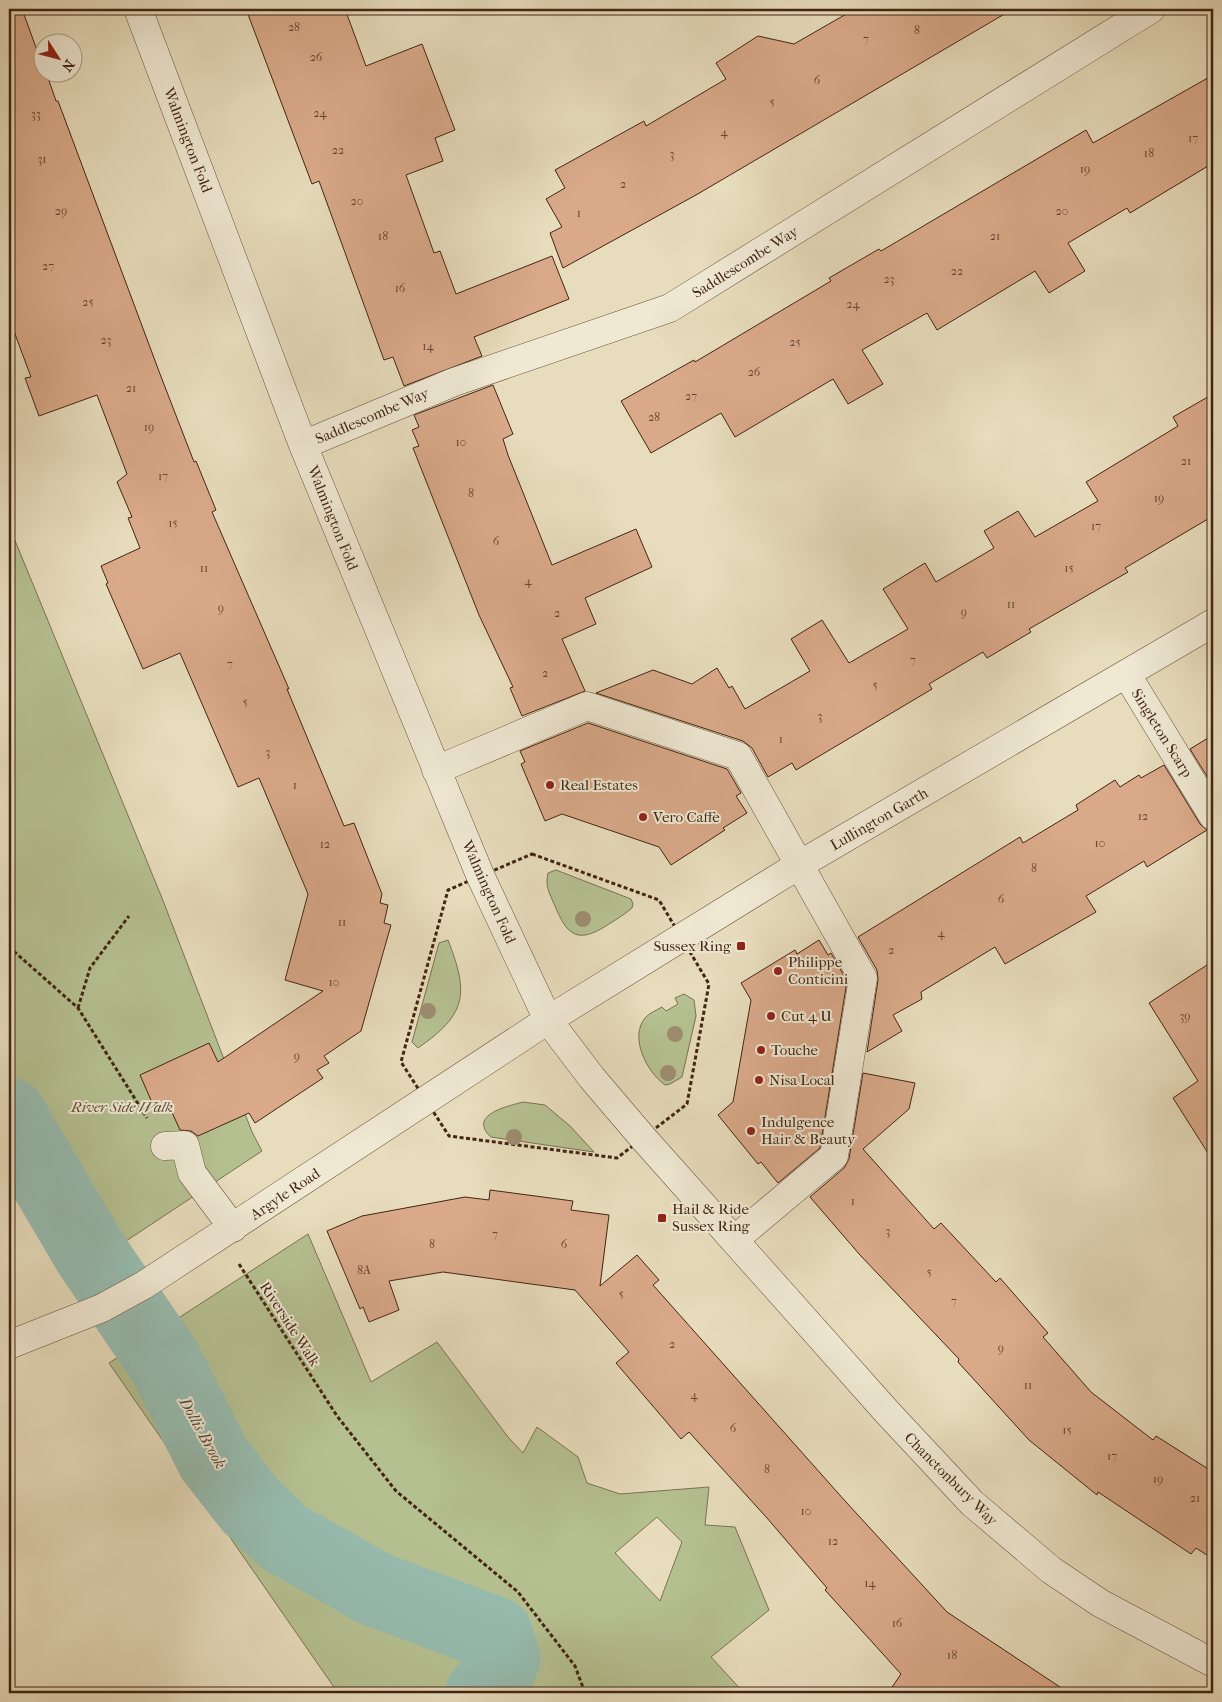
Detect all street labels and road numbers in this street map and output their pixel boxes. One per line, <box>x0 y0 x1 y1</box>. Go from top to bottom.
street label: Walmington Fold <box>159 84 217 196</box>
street label: Saddlescombe Way <box>689 222 802 302</box>
street label: Saddlescombe Way <box>313 384 432 448</box>
street label: Walmington Fold <box>303 462 362 574</box>
street label: Singleton Scarp <box>1128 685 1196 781</box>
street label: Lullington Garth <box>827 783 932 854</box>
street label: Walmington Fold <box>458 837 520 947</box>
street label: Argyle Road <box>246 1164 324 1224</box>
street label: Riverside Walk <box>256 1278 324 1370</box>
street label: Chanctonbury Way <box>901 1429 1002 1530</box>

